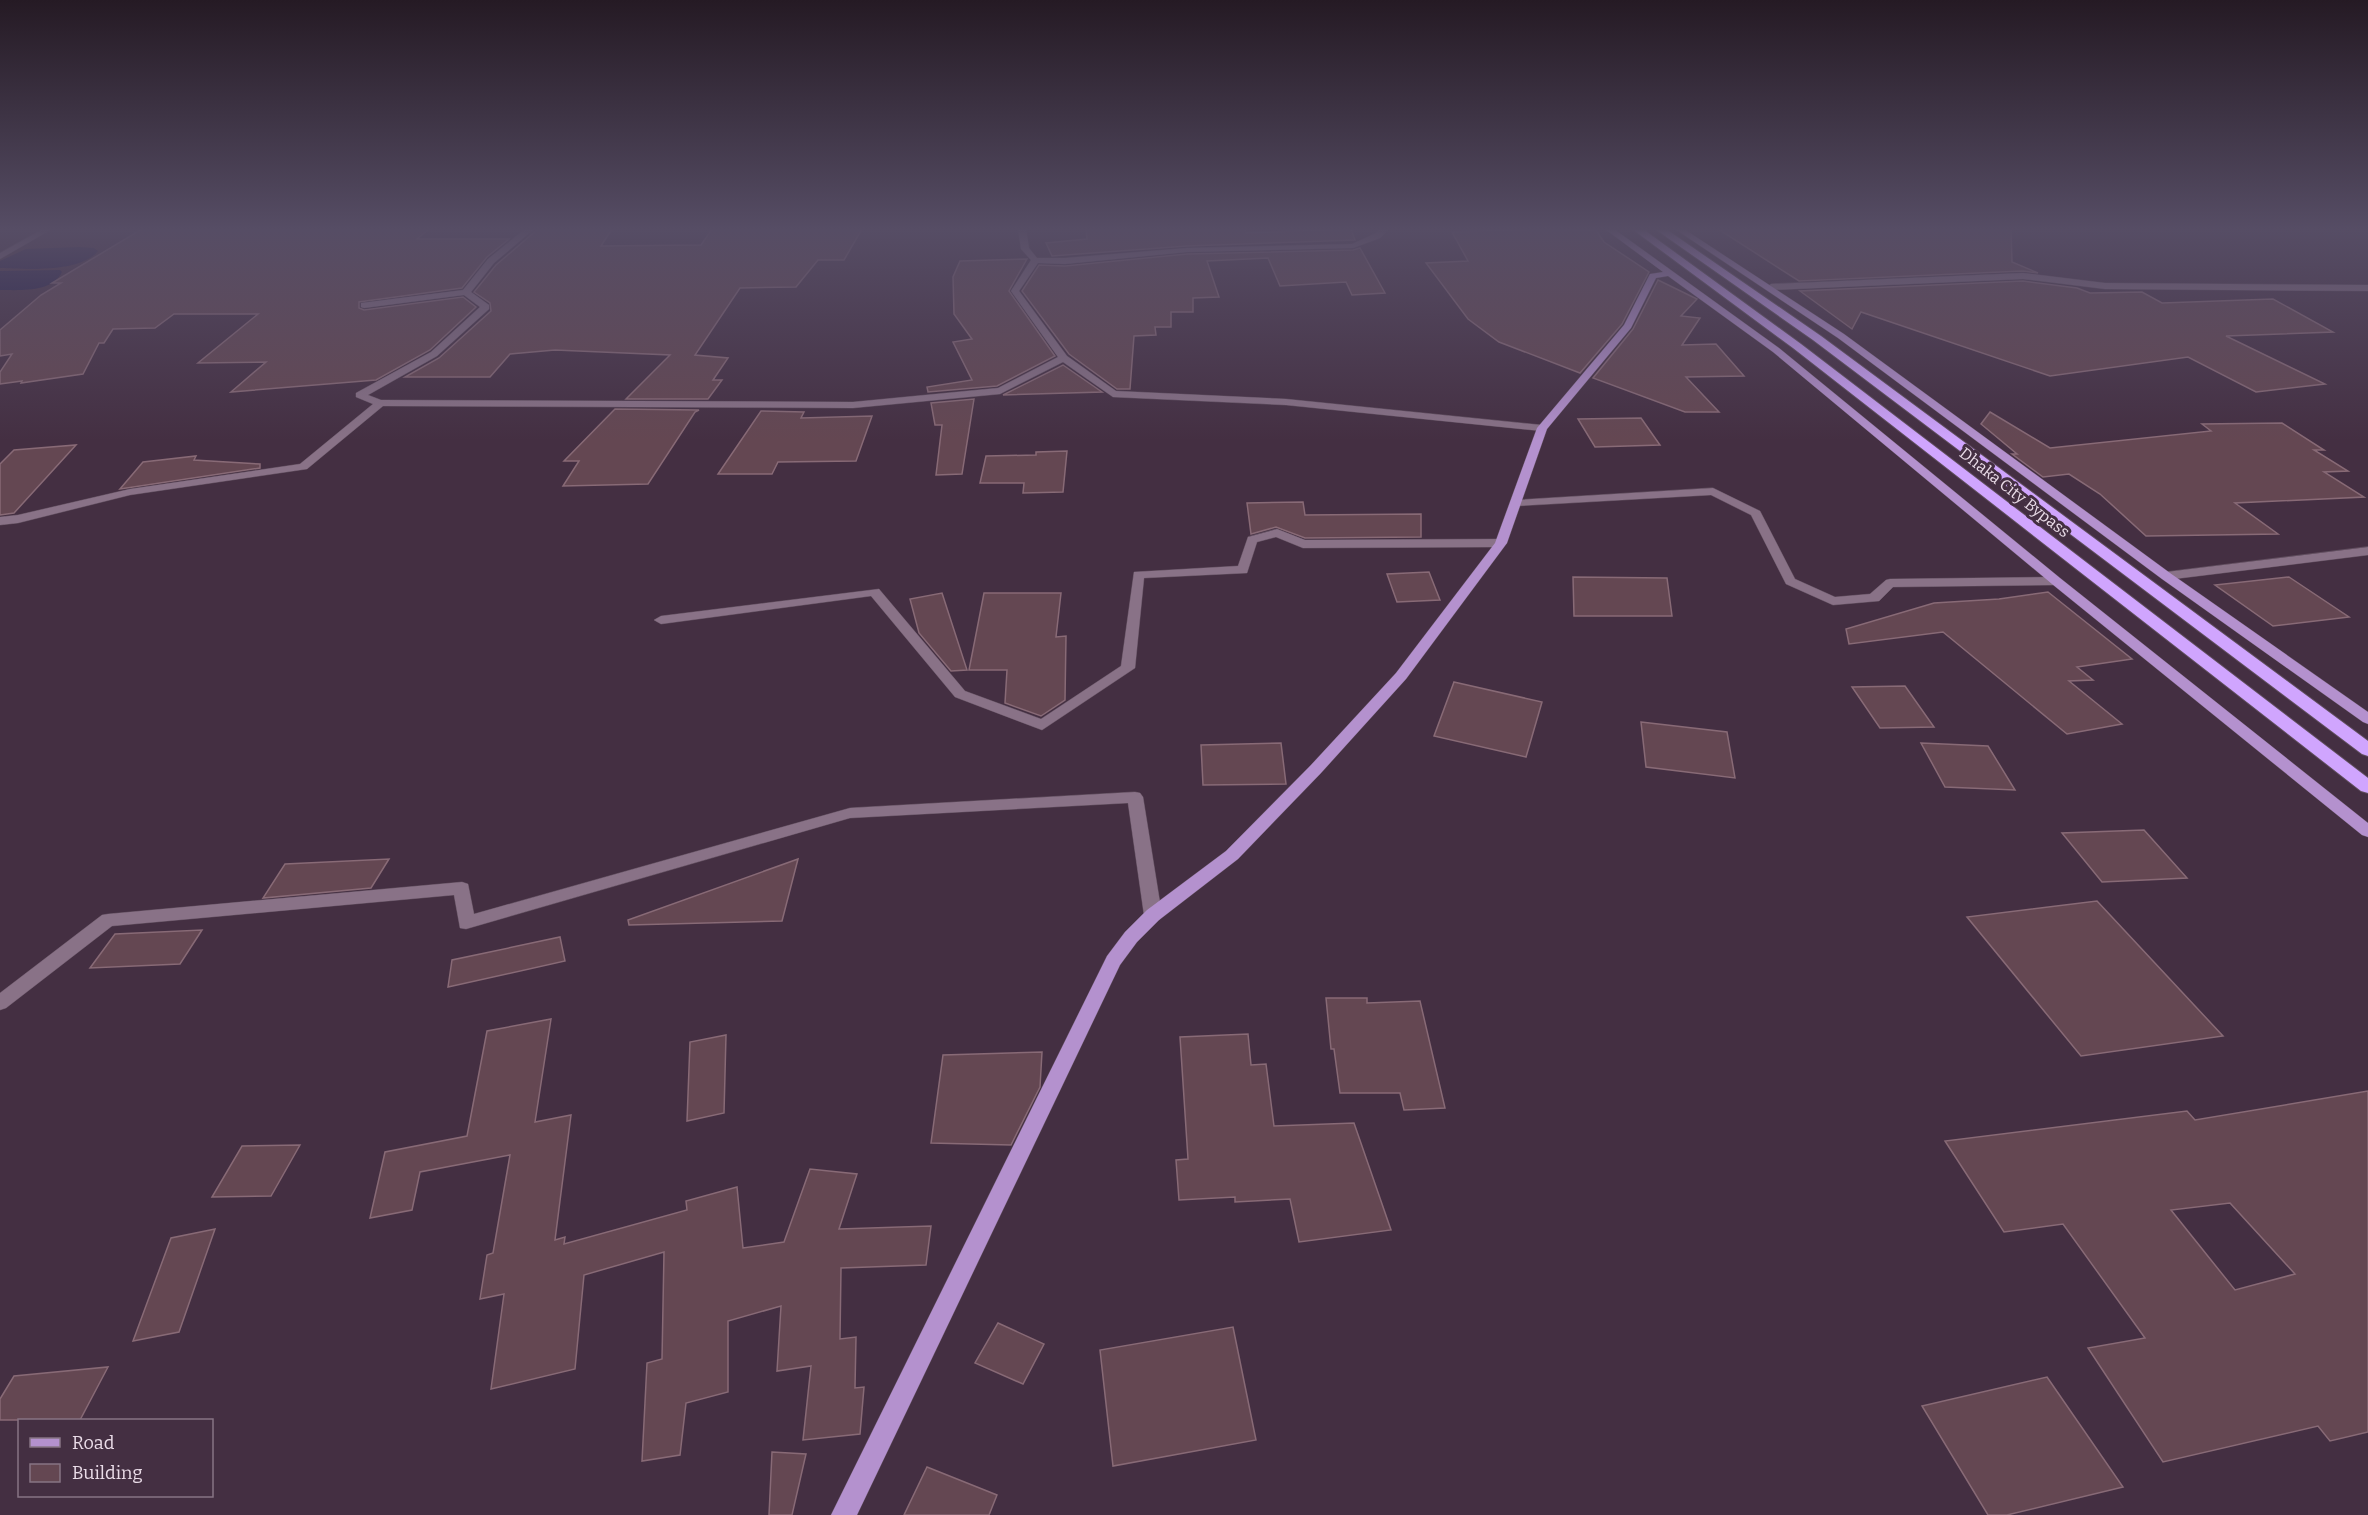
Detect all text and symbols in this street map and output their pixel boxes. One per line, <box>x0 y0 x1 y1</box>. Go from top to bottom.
street label: Dhaka City Bypass <box>1956 444 2074 541</box>
legend <box>18 1419 213 1497</box>
text: Road <box>72 1432 115 1454</box>
text: Building <box>72 1462 143 1484</box>

